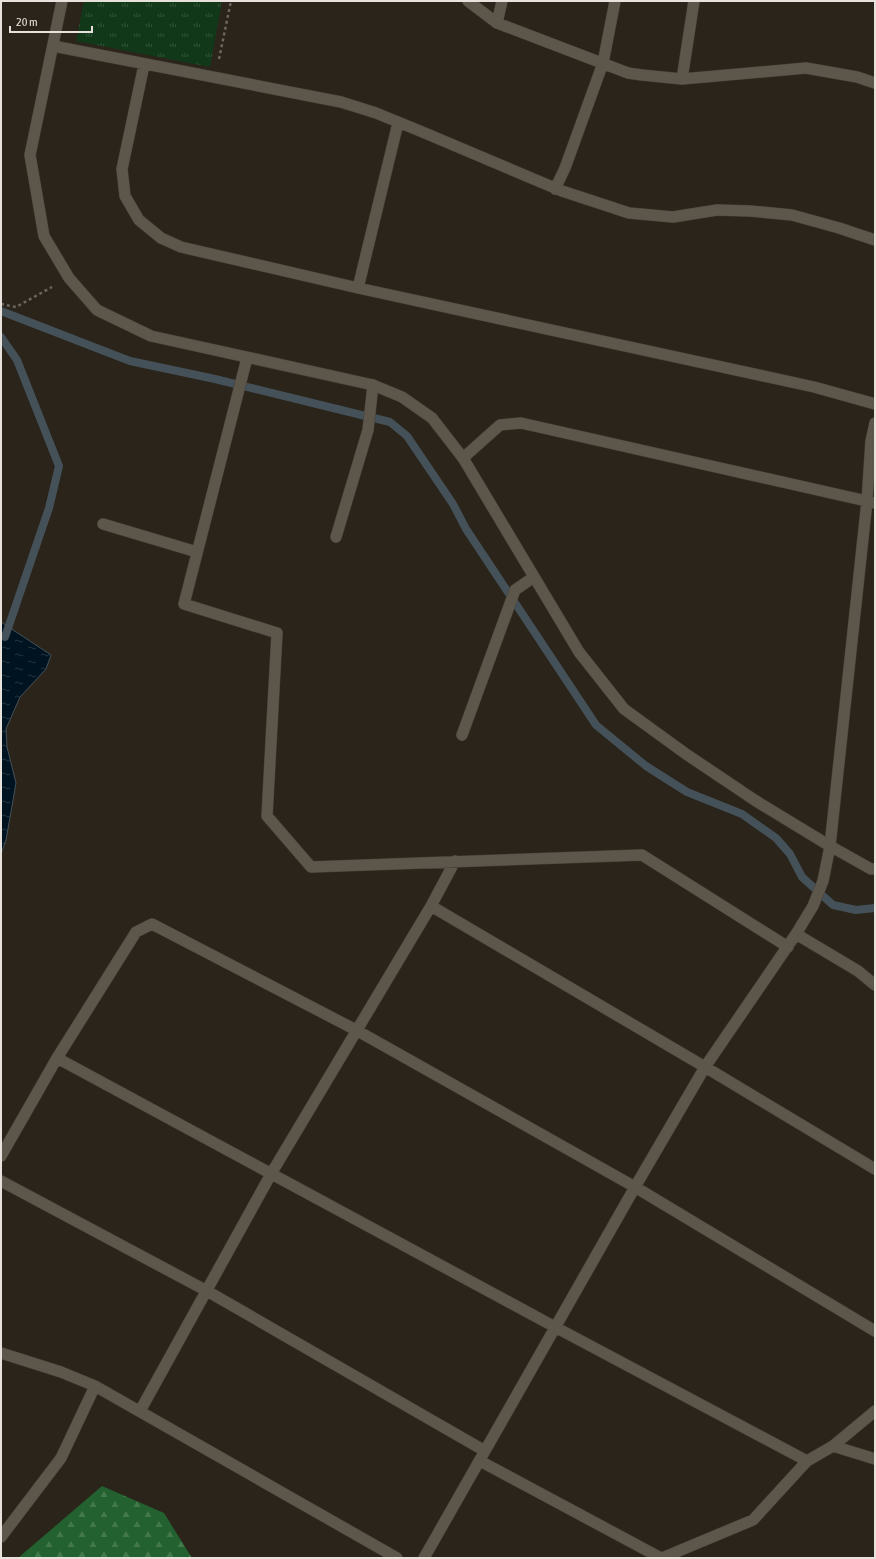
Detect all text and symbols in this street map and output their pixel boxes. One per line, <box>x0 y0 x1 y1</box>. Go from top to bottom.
scale bar <box>10 8 92 34</box>
text: 20 m <box>16 15 38 29</box>

